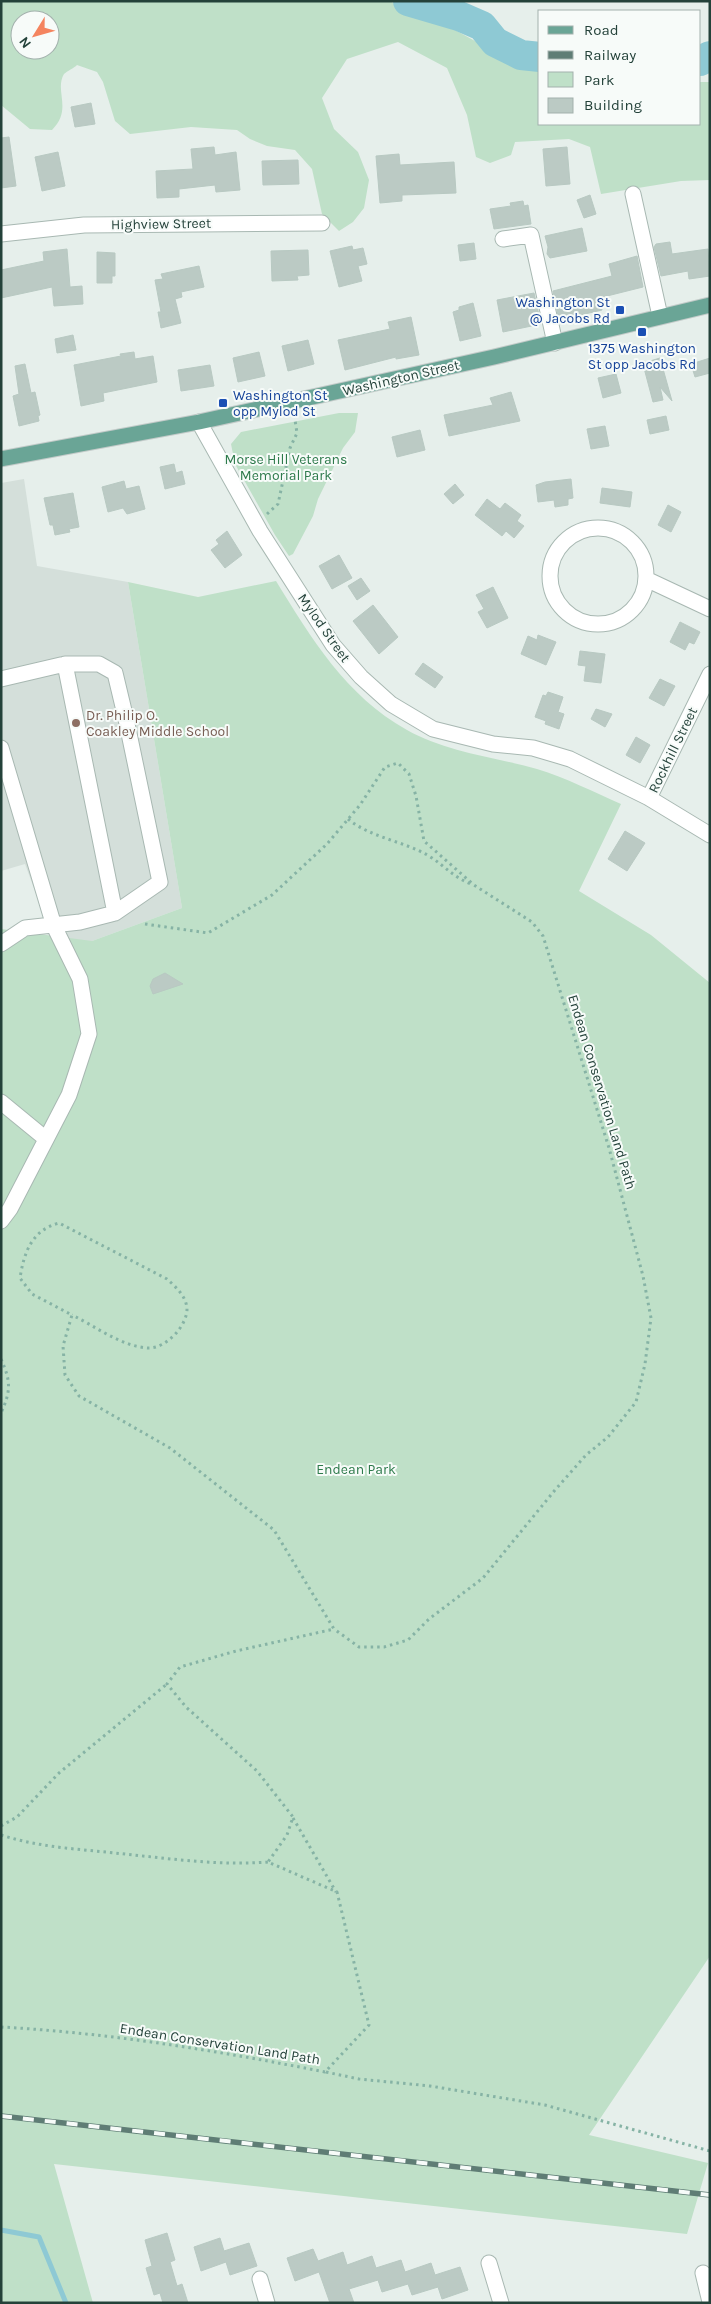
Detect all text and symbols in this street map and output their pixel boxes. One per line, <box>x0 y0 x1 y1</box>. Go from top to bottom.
north arrow <box>10 10 60 60</box>
legend <box>538 10 701 125</box>
text: Road <box>584 21 619 39</box>
text: N <box>15 33 35 52</box>
text: Railway <box>584 46 636 64</box>
text: Park <box>584 71 614 89</box>
text: Building <box>584 96 642 114</box>
street label: Highview Street <box>111 215 211 233</box>
place label: Washington St @ Jacobs Rd <box>515 294 610 327</box>
marker: Washington St @ Jacobs Rd <box>614 304 626 316</box>
marker: 1375 Washington St opp Jacobs Rd <box>636 326 648 338</box>
place label: 1375 Washington St opp Jacobs Rd <box>588 340 696 373</box>
street label: Washington Street <box>341 356 461 400</box>
place label: Washington St opp Mylod St <box>233 387 328 420</box>
marker: Washington St opp Mylod St <box>217 397 229 409</box>
park label: Morse Hill Veterans Memorial Park <box>225 451 347 484</box>
street label: Mylod Street <box>294 590 354 666</box>
street label: Rockhill Street <box>645 704 701 796</box>
place label: Dr. Philip O. Coakley Middle School <box>86 707 229 740</box>
marker: Dr. Philip O. Coakley Middle School <box>70 717 82 729</box>
street label: Endean Conservation Land Path <box>564 993 640 1191</box>
park label: Endean Park <box>316 1461 396 1478</box>
street label: Endean Conservation Land Path <box>119 2020 321 2068</box>

